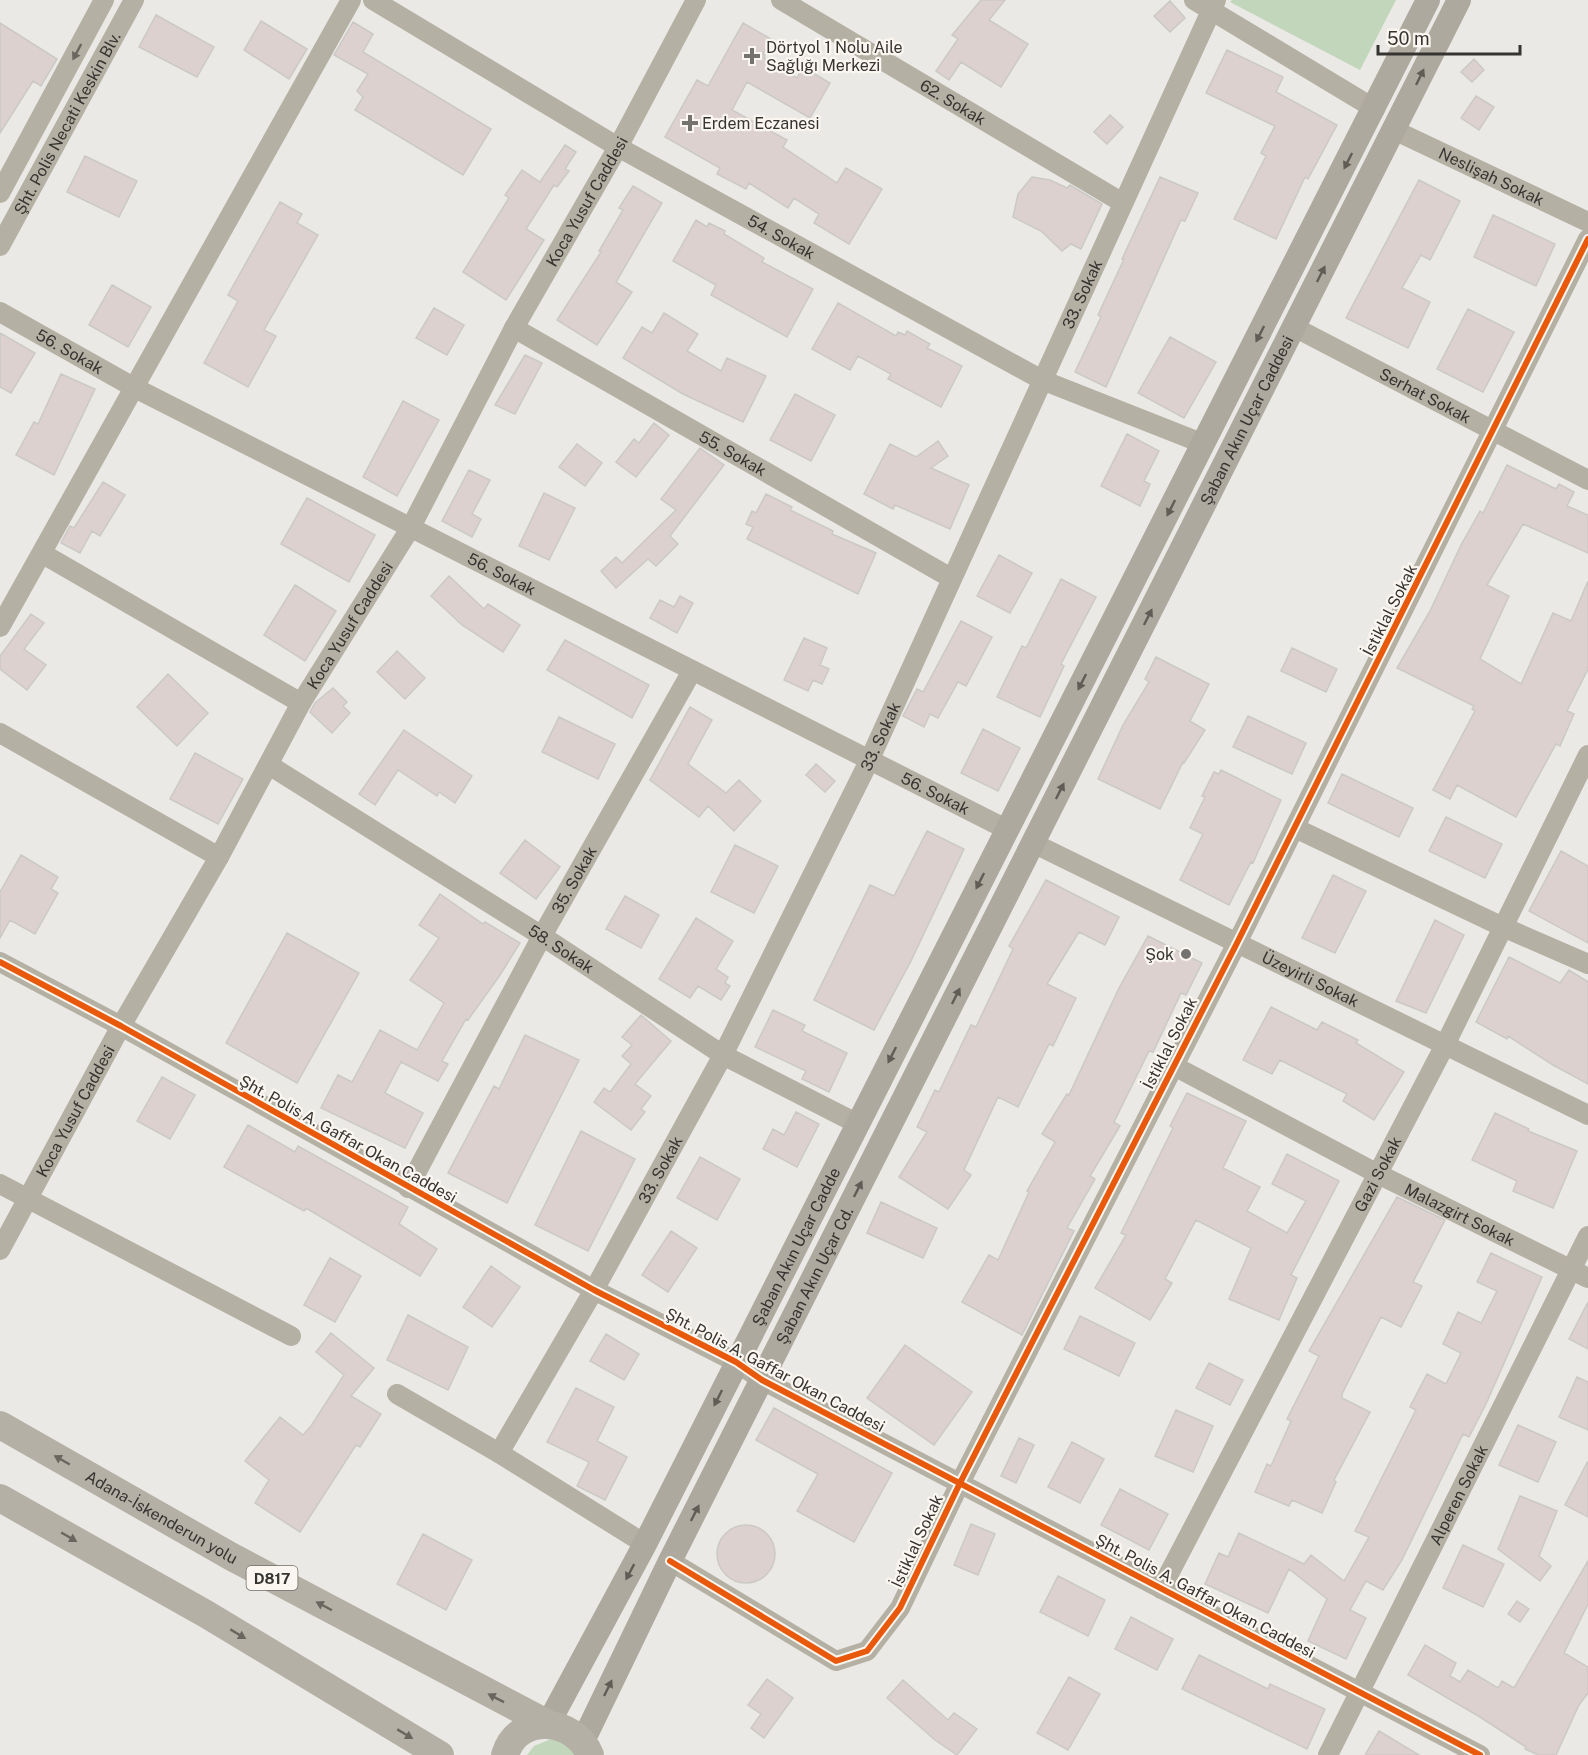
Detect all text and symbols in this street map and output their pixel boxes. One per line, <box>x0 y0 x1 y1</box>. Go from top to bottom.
scale bar <box>1378 18 1520 56</box>
street label: Şht. Polis Necati Keskin Blv. <box>10 28 124 218</box>
text: 50 m <box>1387 28 1430 49</box>
place label: Dörtyol 1 Nolu Aile Sağlığı Merkezi <box>766 38 903 75</box>
one-way arrow <box>72 43 82 60</box>
marker: Dörtyol 1 Nolu Aile Sağlığı Merkezi <box>743 47 761 65</box>
one-way arrow <box>1416 69 1425 86</box>
street label: 62. Sokak <box>917 75 989 129</box>
place label: Erdem Eczanesi <box>702 114 819 133</box>
marker: Erdem Eczanesi <box>683 116 697 130</box>
street label: Koca Yusuf Caddesi <box>542 133 631 270</box>
street label: Neslişah Sokak <box>1436 143 1547 209</box>
one-way arrow <box>1344 152 1353 169</box>
street label: 54. Sokak <box>744 211 818 263</box>
street label: 33. Sokak <box>1058 257 1106 332</box>
one-way arrow <box>1316 265 1326 282</box>
street label: 56. Sokak <box>33 325 107 378</box>
one-way arrow <box>1255 326 1265 343</box>
street label: Şaban Akın Uçar Caddesi <box>1196 333 1297 508</box>
street label: Serhat Sokak <box>1376 364 1474 427</box>
street label: 55. Sokak <box>696 426 770 480</box>
one-way arrow <box>1166 500 1176 517</box>
street label: 56. Sokak <box>464 548 539 599</box>
street label: Koca Yusuf Caddesi <box>303 558 396 693</box>
street label: İstiklal Sokak <box>1358 560 1421 659</box>
one-way arrow <box>1143 608 1153 625</box>
one-way arrow <box>1077 673 1087 690</box>
street label: 33. Sokak <box>856 699 904 774</box>
street label: 56. Sokak <box>898 768 973 818</box>
one-way arrow <box>1055 782 1065 799</box>
street label: 35. Sokak <box>547 843 600 917</box>
one-way arrow <box>975 873 985 890</box>
street label: 58. Sokak <box>525 920 597 977</box>
place label: Şok <box>1145 945 1174 964</box>
street label: Üzeyirli Sokak <box>1259 946 1362 1011</box>
marker: Şok <box>1179 947 1193 961</box>
one-way arrow <box>951 988 961 1005</box>
street label: İstiklal Sokak <box>1138 993 1201 1092</box>
street label: Koca Yusuf Caddesi <box>32 1042 118 1180</box>
one-way arrow <box>888 1047 897 1064</box>
street label: Şht. Polis A. Gaffar Okan Caddesi <box>236 1071 460 1207</box>
street label: 33. Sokak <box>634 1133 686 1207</box>
street label: Gazi Sokak <box>1350 1133 1405 1215</box>
street label: Şaban Akın Uçar Cadde <box>748 1164 844 1329</box>
street label: Malazgirt Sokak <box>1401 1179 1518 1250</box>
one-way arrow <box>853 1180 863 1198</box>
street label: Şaban Akın Uçar Cd. <box>772 1203 857 1347</box>
street label: Şht. Polis A. Gaffar Okan Caddesi <box>662 1304 888 1436</box>
one-way arrow <box>714 1389 723 1406</box>
street label: Alperen Sokak <box>1425 1442 1491 1548</box>
one-way arrow <box>53 1455 70 1465</box>
street label: Adana-İskenderun yolu <box>82 1466 241 1568</box>
street label: İstiklal Sokak <box>886 1491 947 1591</box>
one-way arrow <box>689 1504 699 1522</box>
street label: Şht. Polis A. Gaffar Okan Caddesi <box>1092 1530 1318 1662</box>
one-way arrow <box>61 1532 78 1542</box>
one-way arrow <box>625 1563 635 1580</box>
road number: D817 <box>246 1566 298 1590</box>
one-way arrow <box>315 1601 332 1611</box>
one-way arrow <box>230 1628 246 1639</box>
one-way arrow <box>603 1679 613 1697</box>
one-way arrow <box>487 1693 504 1703</box>
one-way arrow <box>397 1729 413 1740</box>

